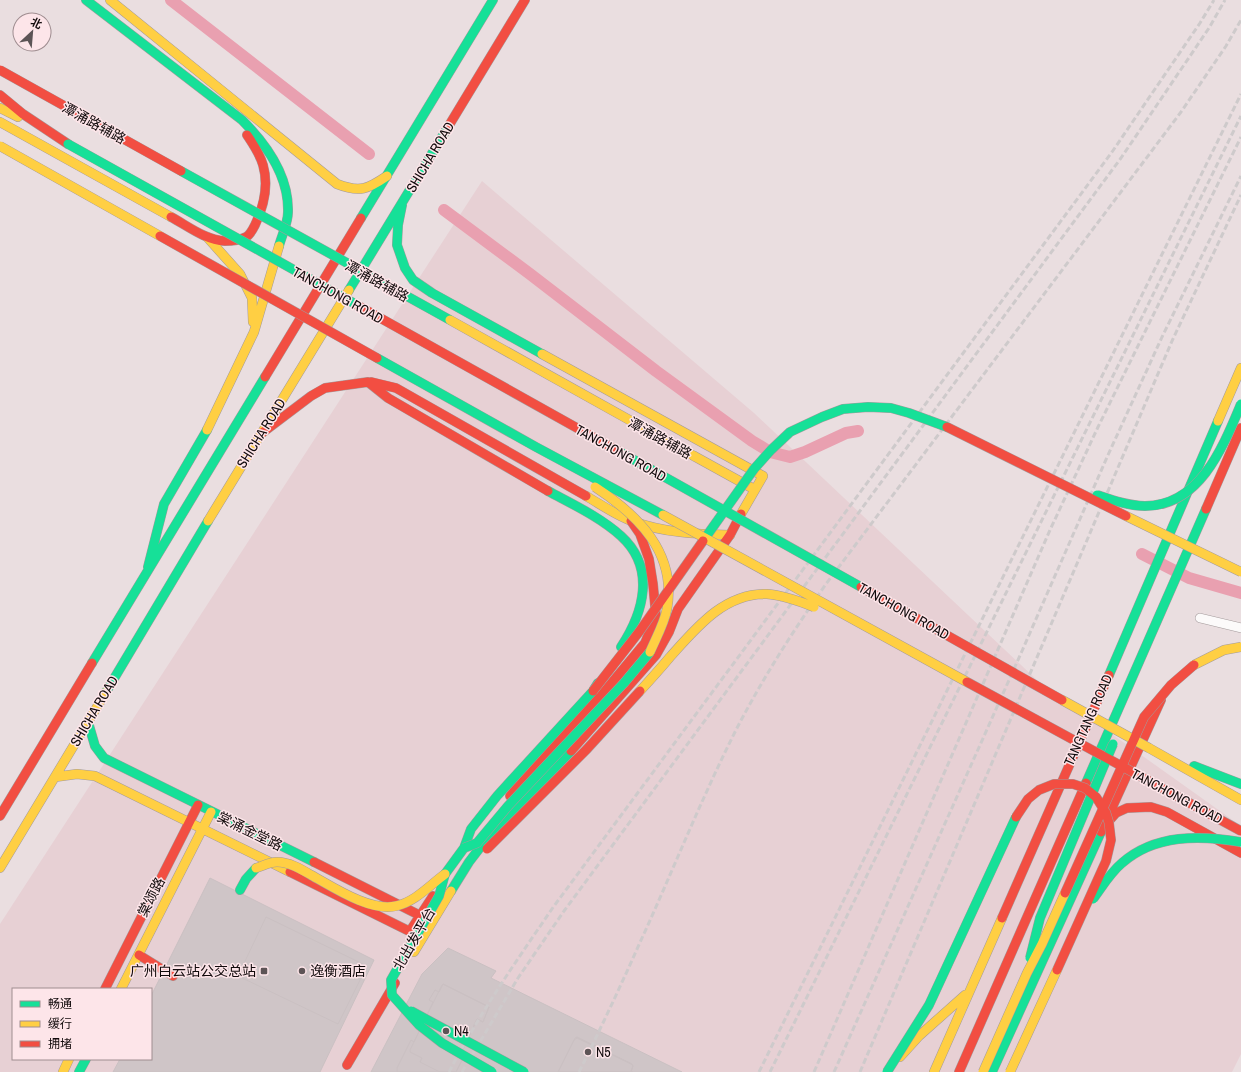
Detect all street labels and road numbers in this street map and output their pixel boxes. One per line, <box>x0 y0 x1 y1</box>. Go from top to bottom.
street label: 潭涌路辅路 <box>59 98 129 148</box>
street label: SHICHA ROAD <box>402 118 458 196</box>
street label: 潭涌路辅路 <box>342 256 412 306</box>
street label: TANCHONG ROAD <box>289 263 387 327</box>
street label: SHICHA ROAD <box>232 395 290 471</box>
street label: 潭涌路辅路 <box>625 413 695 463</box>
street label: TANCHONG ROAD <box>572 421 670 485</box>
street label: TANCHONG ROAD <box>855 579 953 643</box>
street label: TANGTANG ROAD <box>1060 671 1116 769</box>
street label: SHICHA ROAD <box>66 672 122 750</box>
street label: TANCHONG ROAD <box>1128 764 1226 828</box>
street label: 棠涌金堂路 <box>215 808 285 854</box>
street label: 棠颂路 <box>133 874 169 920</box>
street label: 北出发平台 <box>389 904 439 974</box>

